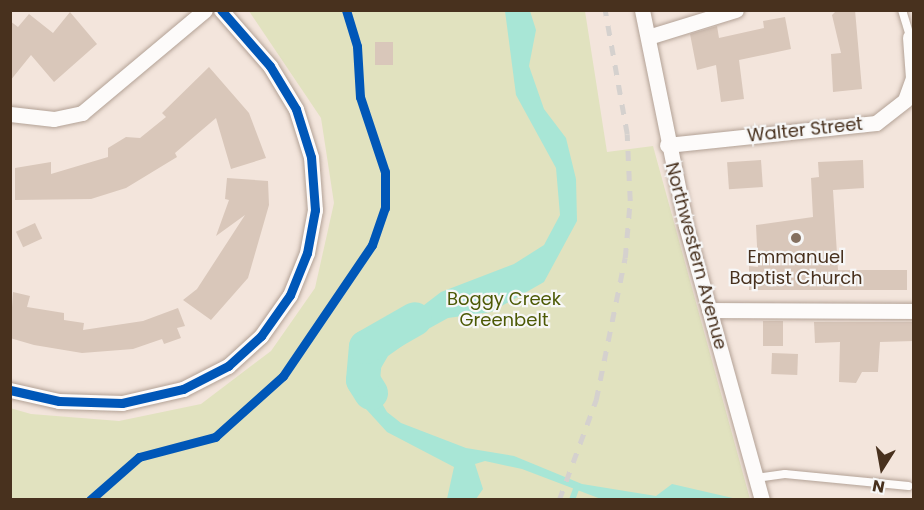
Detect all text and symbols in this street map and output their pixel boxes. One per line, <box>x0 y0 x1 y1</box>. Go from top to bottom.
street label: Walter Street <box>746 113 864 147</box>
street label: Northwestern Avenue <box>661 160 731 352</box>
marker: Emmanuel Baptist Church <box>789 231 803 245</box>
place label: Emmanuel Baptist Church <box>729 247 863 290</box>
park label: Boggy Creek Greenbelt <box>447 289 561 332</box>
north arrow <box>852 438 912 498</box>
text: N <box>870 474 887 499</box>

